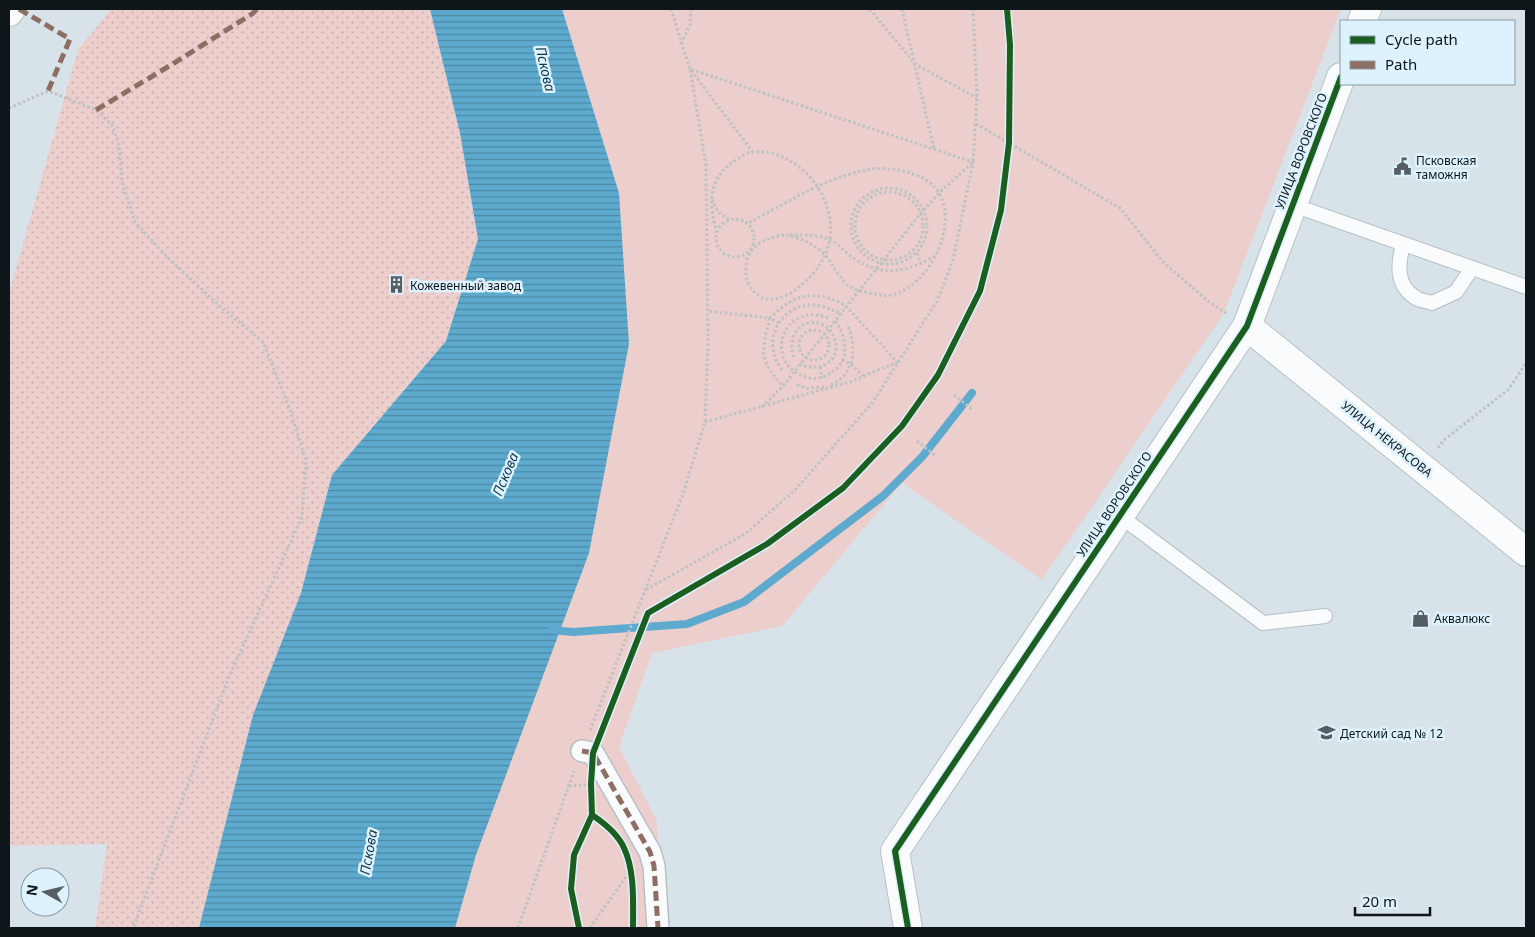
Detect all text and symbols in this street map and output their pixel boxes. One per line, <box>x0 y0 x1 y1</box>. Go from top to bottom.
legend <box>1340 20 1515 85</box>
text: Cycle path <box>1385 29 1458 49</box>
water label: Пскова <box>532 45 560 93</box>
text: Path <box>1385 54 1417 74</box>
street label: УЛИЦА ВОРОВСКОГО <box>1271 90 1331 212</box>
place label: Псковская таможня <box>1416 152 1476 183</box>
public building icon: Псковская таможня <box>1392 157 1412 177</box>
building icon: Кожевенный завод <box>386 275 406 295</box>
place label: Кожевенный завод <box>410 277 522 294</box>
street label: УЛИЦА НЕКРАСОВА <box>1338 397 1436 481</box>
street label: УЛИЦА ВОРОВСКОГО <box>1072 448 1156 560</box>
water label: Пскова <box>487 449 523 499</box>
shop icon: Аквалюкс <box>1410 608 1430 628</box>
place label: Аквалюкс <box>1434 610 1490 627</box>
school or university icon: Детский сад № 12 <box>1316 723 1336 743</box>
place label: Детский сад № 12 <box>1340 725 1443 742</box>
water label: Пскова <box>355 828 381 876</box>
north arrow <box>20 867 70 917</box>
text: N <box>21 883 42 897</box>
scale bar <box>1355 884 1430 916</box>
text: 20 m <box>1362 891 1397 911</box>

